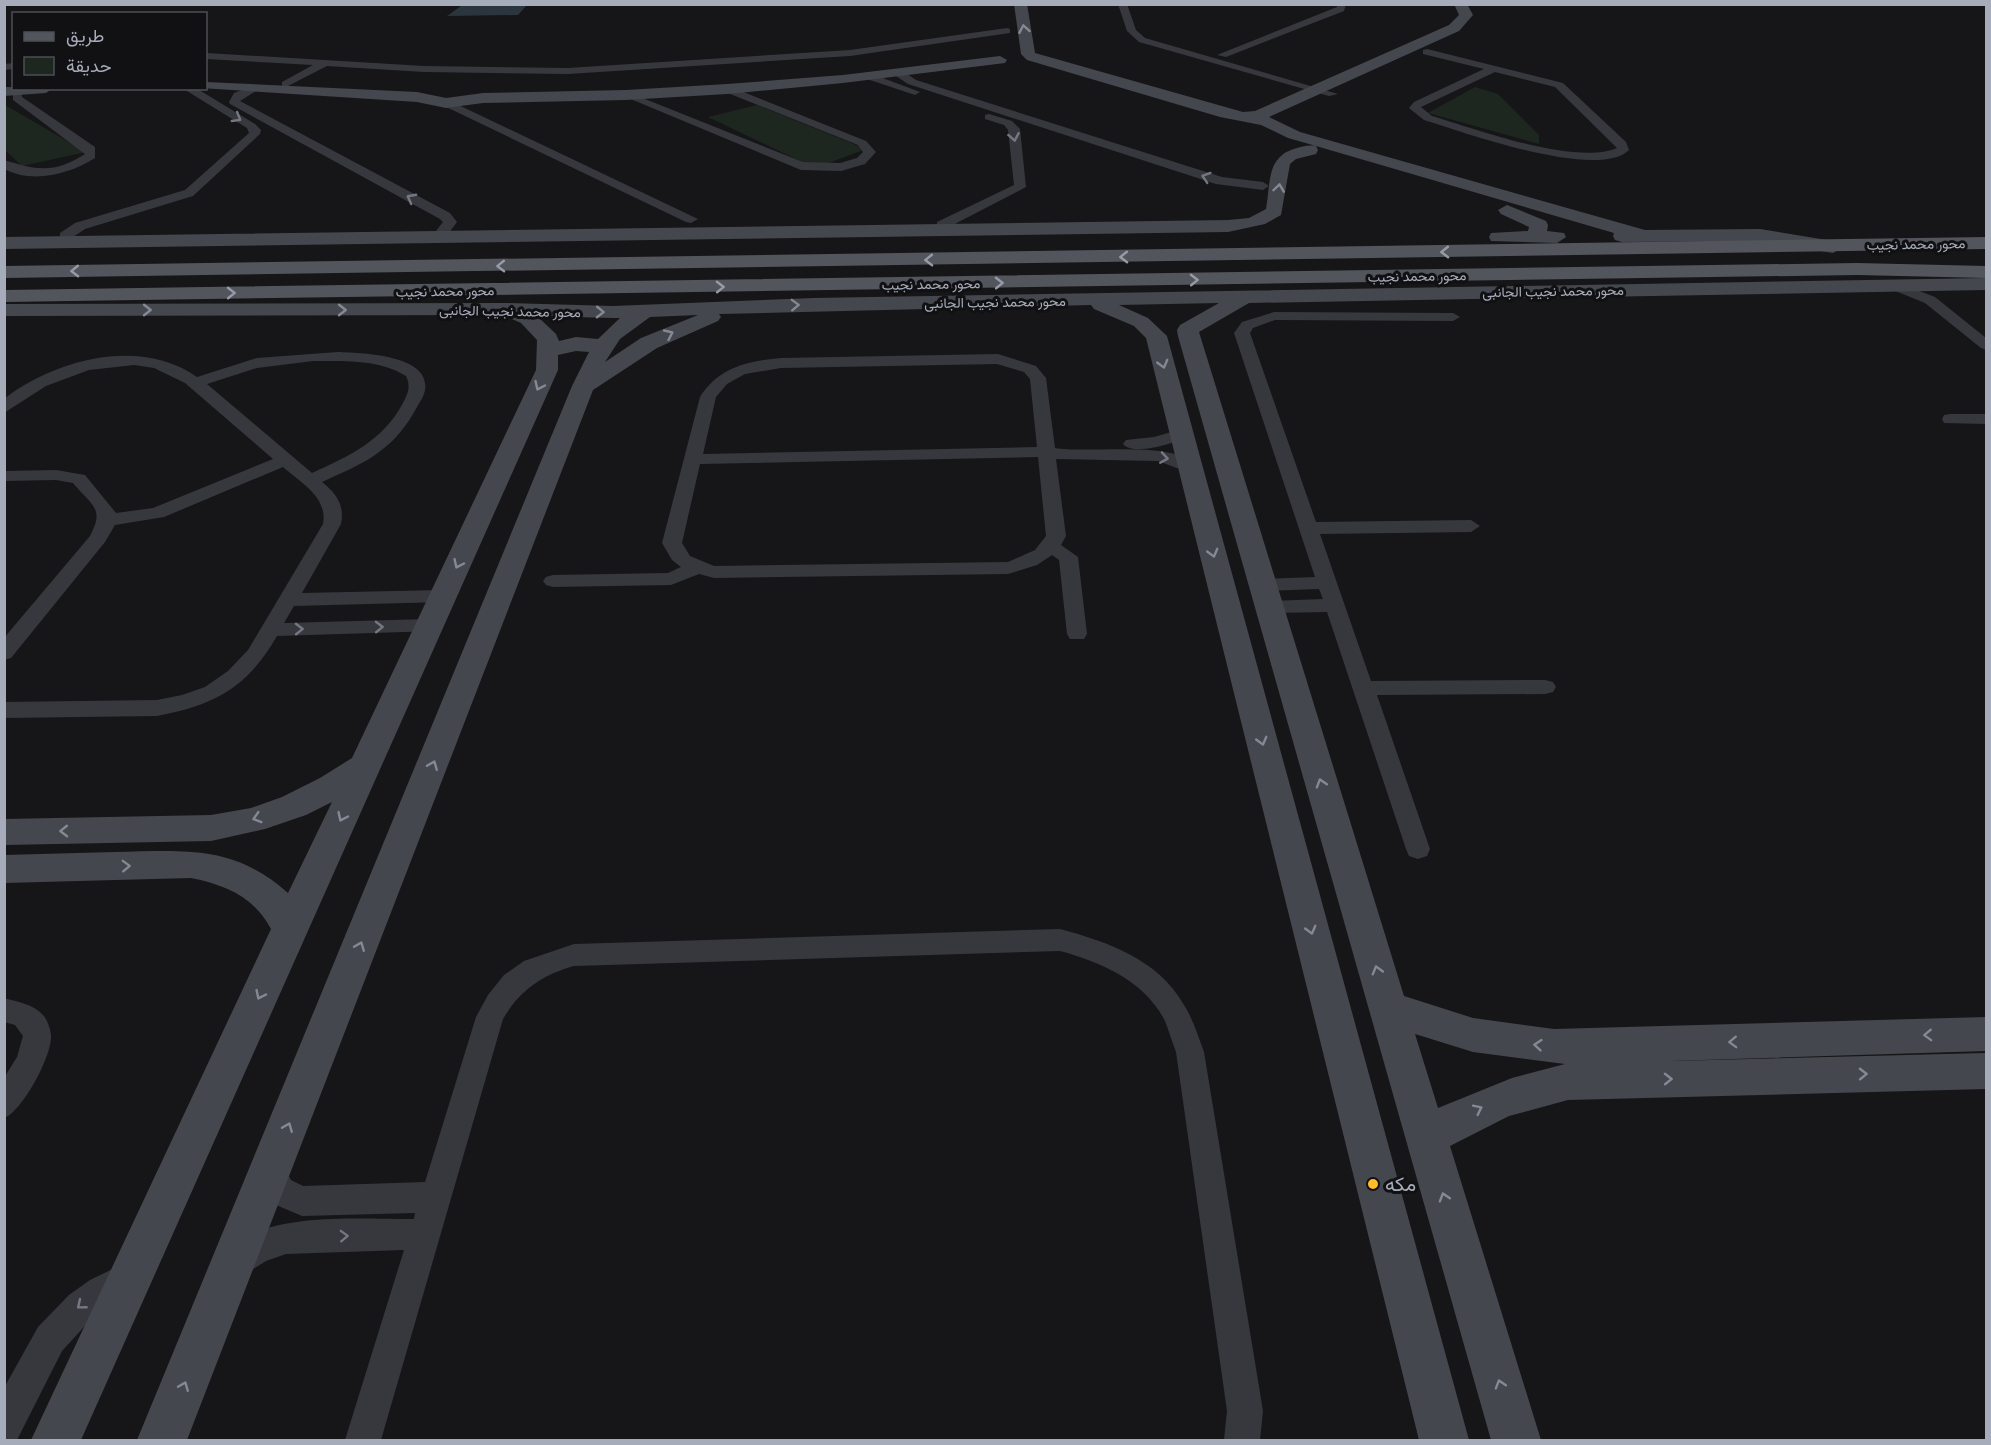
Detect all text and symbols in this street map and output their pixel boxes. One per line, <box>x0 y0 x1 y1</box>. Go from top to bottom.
legend <box>12 12 207 90</box>
text: طريق <box>66 24 104 47</box>
one-way arrow <box>1018 24 1031 34</box>
text: حديقة <box>66 54 112 77</box>
one-way arrow <box>231 111 241 122</box>
one-way arrow <box>1007 132 1020 142</box>
one-way arrow <box>1201 171 1212 184</box>
one-way arrow <box>1272 184 1284 193</box>
one-way arrow <box>407 194 417 205</box>
street label: محور محمد نجيب <box>1866 234 1966 254</box>
one-way arrow <box>1441 246 1450 259</box>
one-way arrow <box>1120 251 1129 263</box>
one-way arrow <box>925 254 934 266</box>
one-way arrow <box>496 260 505 272</box>
one-way arrow <box>70 265 79 278</box>
street label: محور محمد نجيب <box>1367 266 1467 286</box>
one-way arrow <box>1189 273 1198 286</box>
street label: محور محمد نجيب <box>881 274 981 294</box>
one-way arrow <box>994 276 1003 289</box>
one-way arrow <box>715 280 724 293</box>
street label: محور محمد نجيب <box>395 281 495 301</box>
street label: محور محمد نجيب الجانبى <box>1482 281 1624 301</box>
one-way arrow <box>226 287 235 300</box>
street label: محور محمد نجيب الجانبى <box>924 292 1066 312</box>
one-way arrow <box>790 299 799 311</box>
street label: محور محمد نجيب الجانبى <box>439 301 581 321</box>
one-way arrow <box>142 304 151 317</box>
one-way arrow <box>337 304 346 316</box>
one-way arrow <box>595 306 604 318</box>
one-way arrow <box>662 330 673 342</box>
one-way arrow <box>1156 359 1169 369</box>
one-way arrow <box>534 380 546 391</box>
one-way arrow <box>1159 451 1168 463</box>
one-way arrow <box>1205 548 1218 558</box>
one-way arrow <box>453 557 465 568</box>
one-way arrow <box>374 621 383 633</box>
one-way arrow <box>294 623 303 635</box>
one-way arrow <box>1254 736 1267 746</box>
one-way arrow <box>426 760 438 771</box>
one-way arrow <box>1316 778 1328 789</box>
one-way arrow <box>252 811 263 823</box>
one-way arrow <box>337 811 349 822</box>
one-way arrow <box>59 825 68 837</box>
one-way arrow <box>121 859 130 872</box>
one-way arrow <box>1304 924 1316 935</box>
one-way arrow <box>353 941 365 952</box>
one-way arrow <box>1372 965 1384 976</box>
one-way arrow <box>256 988 268 999</box>
one-way arrow <box>1924 1029 1933 1042</box>
one-way arrow <box>1729 1035 1738 1048</box>
one-way arrow <box>1534 1039 1543 1052</box>
one-way arrow <box>1859 1068 1868 1080</box>
one-way arrow <box>1664 1072 1673 1085</box>
one-way arrow <box>1471 1104 1482 1116</box>
one-way arrow <box>281 1122 293 1133</box>
place label: مكه <box>1385 1170 1416 1197</box>
marker: مكه <box>1366 1177 1380 1191</box>
one-way arrow <box>1439 1193 1451 1203</box>
one-way arrow <box>340 1230 349 1243</box>
one-way arrow <box>77 1298 88 1309</box>
one-way arrow <box>1495 1379 1507 1390</box>
one-way arrow <box>177 1381 189 1392</box>

